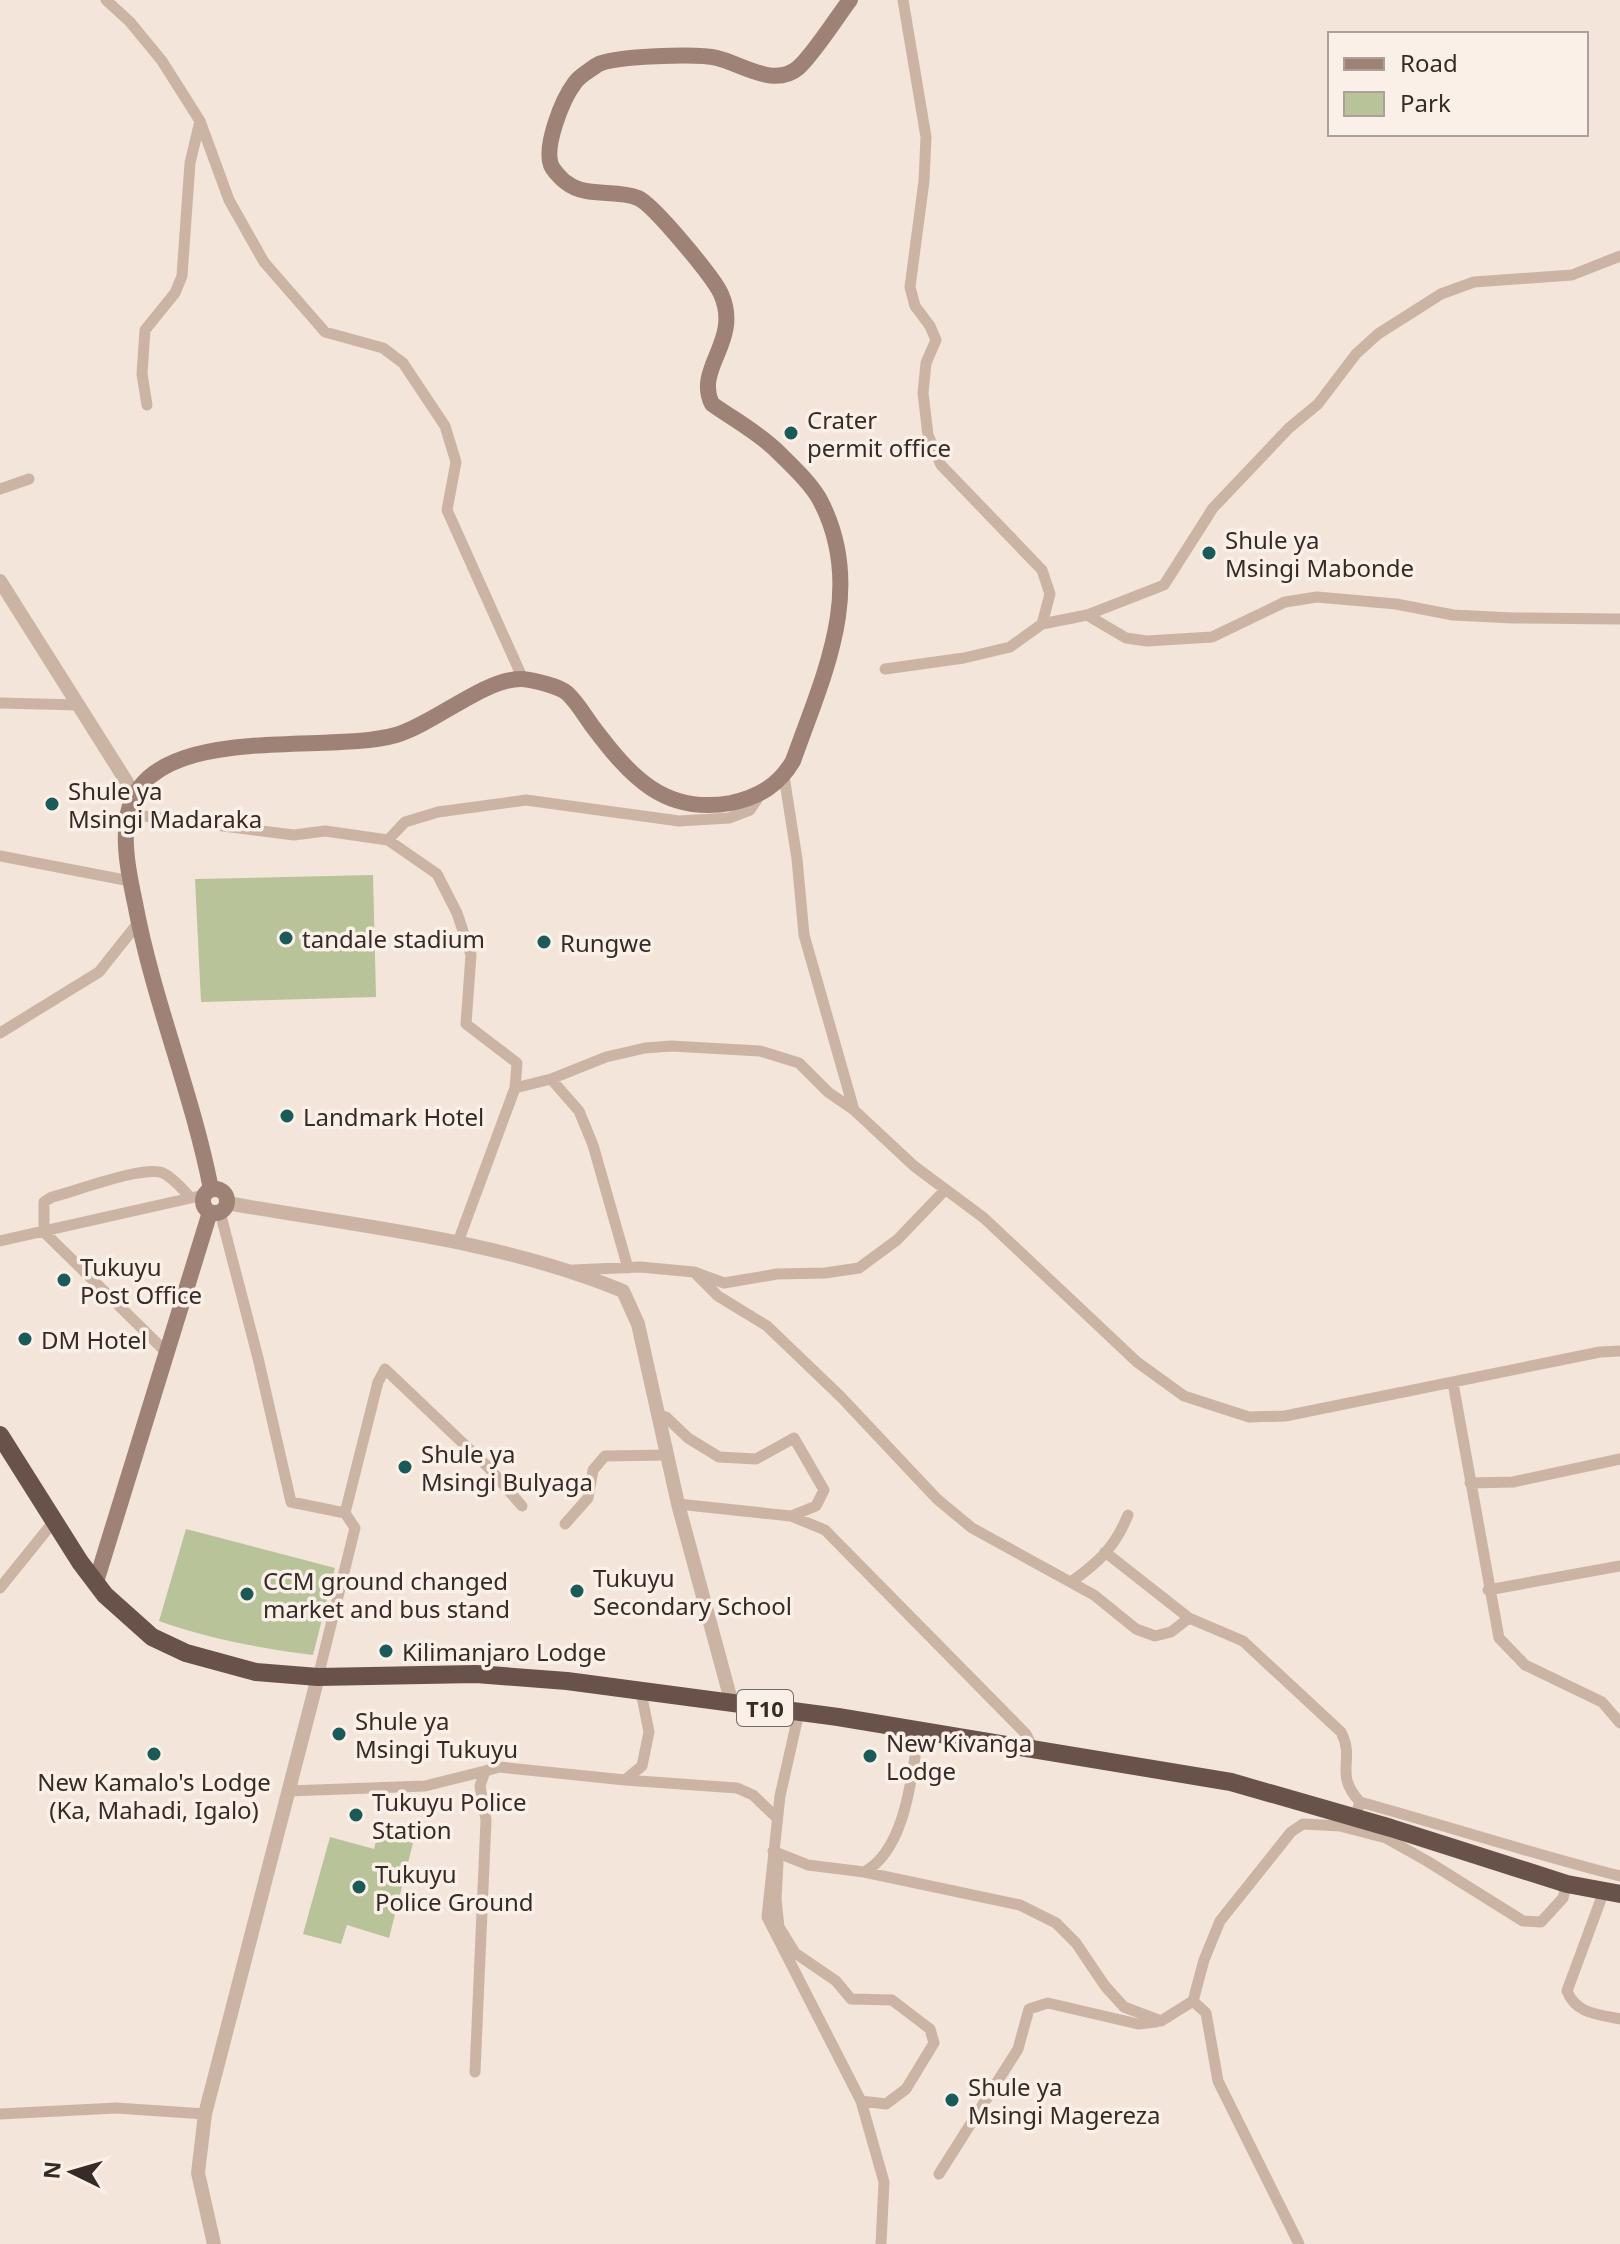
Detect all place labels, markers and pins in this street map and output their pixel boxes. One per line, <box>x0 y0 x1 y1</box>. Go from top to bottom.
place label: Crater permit office <box>807 403 951 464</box>
marker: Crater permit office <box>782 424 800 442</box>
place label: Shule ya Msingi Mabonde <box>1225 523 1414 584</box>
marker: Shule ya Msingi Mabonde <box>1200 544 1218 562</box>
place label: Shule ya Msingi Madaraka <box>68 774 262 835</box>
marker: Shule ya Msingi Madaraka <box>43 795 61 813</box>
place label: tandale stadium <box>302 922 485 955</box>
place label: Rungwe <box>560 926 652 959</box>
marker: tandale stadium <box>277 929 295 947</box>
marker: Rungwe <box>535 933 553 951</box>
place label: Landmark Hotel <box>303 1100 484 1133</box>
marker: Landmark Hotel <box>278 1107 296 1125</box>
place label: Tukuyu Post Office <box>80 1250 202 1311</box>
marker: Tukuyu Post Office <box>55 1271 73 1289</box>
place label: DM Hotel <box>41 1323 147 1356</box>
marker: DM Hotel <box>16 1330 34 1348</box>
place label: Shule ya Msingi Bulyaga <box>421 1437 593 1498</box>
marker: Shule ya Msingi Bulyaga <box>396 1458 414 1476</box>
place label: Tukuyu Secondary School <box>593 1561 792 1622</box>
place label: CCM ground changed market and bus stand <box>263 1564 510 1625</box>
marker: Tukuyu Secondary School <box>568 1582 586 1600</box>
marker: CCM ground changed market and bus stand <box>238 1585 256 1603</box>
place label: Kilimanjaro Lodge <box>402 1635 606 1668</box>
marker: Kilimanjaro Lodge <box>377 1642 395 1660</box>
place label: Shule ya Msingi Tukuyu <box>355 1704 518 1765</box>
marker: Shule ya Msingi Tukuyu <box>330 1725 348 1743</box>
place label: New Kivanga Lodge <box>886 1726 1032 1787</box>
marker: New Kamalo's Lodge (Ka, Mahadi, Igalo) <box>145 1745 163 1763</box>
marker: New Kivanga Lodge <box>861 1747 879 1765</box>
place label: New Kamalo's Lodge (Ka, Mahadi, Igalo) <box>37 1765 271 1826</box>
place label: Tukuyu Police Station <box>372 1785 526 1846</box>
marker: Tukuyu Police Station <box>347 1806 365 1824</box>
place label: Tukuyu Police Ground <box>375 1857 534 1918</box>
marker: Tukuyu Police Ground <box>350 1878 368 1896</box>
place label: Shule ya Msingi Magereza <box>968 2070 1160 2131</box>
marker: Shule ya Msingi Magereza <box>943 2091 961 2109</box>

